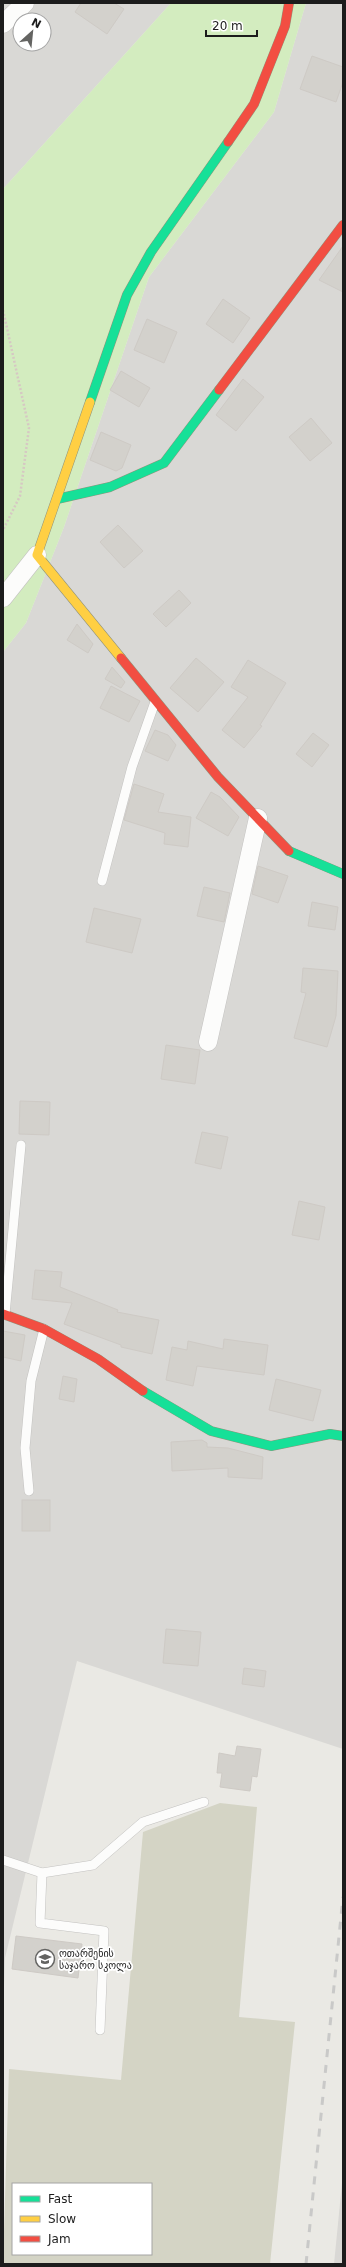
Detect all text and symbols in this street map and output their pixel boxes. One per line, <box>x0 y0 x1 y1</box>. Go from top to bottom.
north arrow <box>12 12 52 52</box>
scale bar <box>206 12 257 38</box>
text: N <box>29 16 43 31</box>
text: 20 m <box>212 19 243 33</box>
school or university icon: ოთარშენის საჯარო სკოლა <box>34 1948 56 1970</box>
place label: ოთარშენის საჯარო სკოლა <box>59 1948 132 1972</box>
legend <box>12 2183 152 2255</box>
text: Fast <box>48 2192 72 2206</box>
text: Slow <box>48 2212 76 2226</box>
text: Jam <box>47 2232 71 2246</box>

